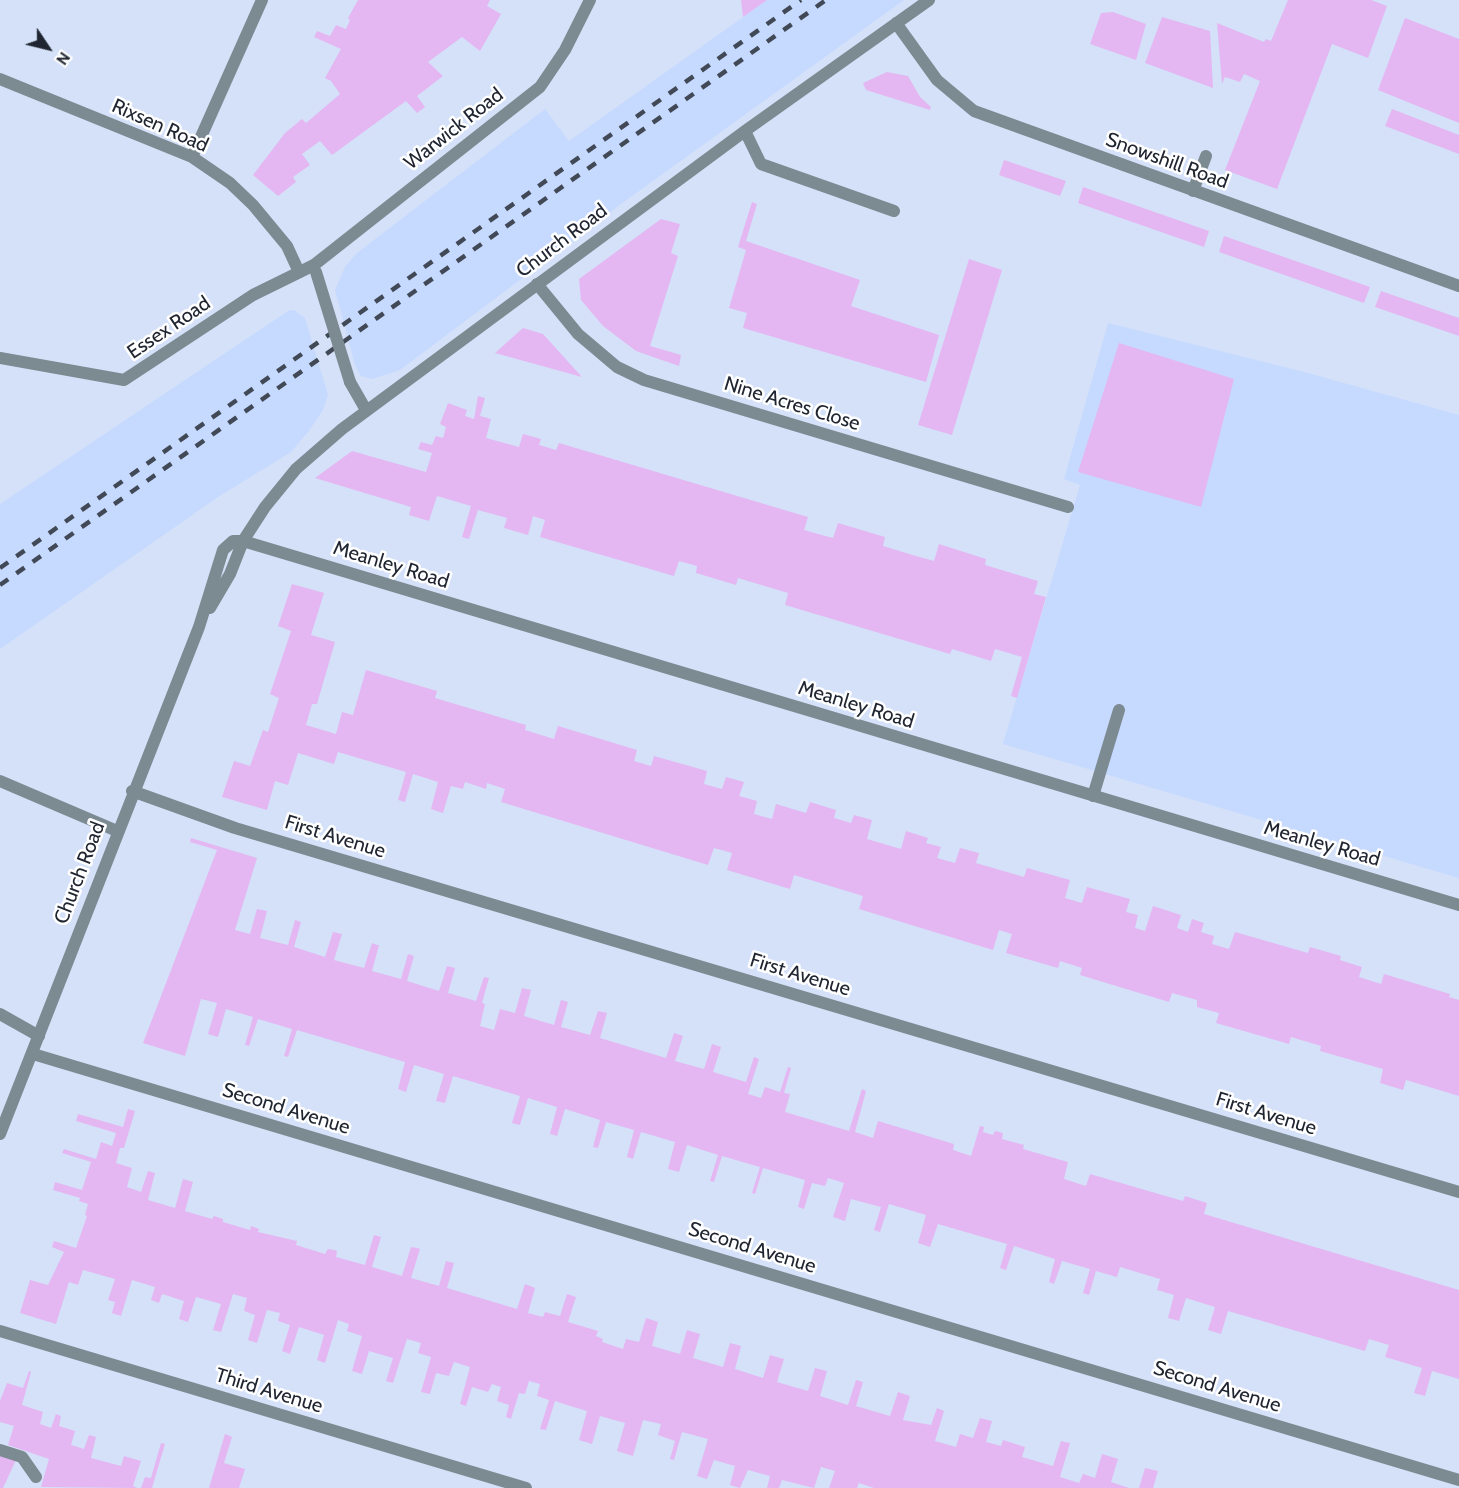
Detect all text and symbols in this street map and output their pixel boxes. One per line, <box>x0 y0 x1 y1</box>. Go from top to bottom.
north arrow <box>18 18 78 78</box>
text: N <box>52 49 74 69</box>
street label: Warwick Road <box>400 83 508 175</box>
street label: Rixsen Road <box>108 94 212 158</box>
street label: Snowshill Road <box>1102 128 1232 194</box>
street label: Church Road <box>512 199 612 283</box>
street label: Essex Road <box>123 291 215 365</box>
street label: Nine Acres Close <box>721 372 863 436</box>
street label: Meanley Road <box>330 536 452 594</box>
street label: Meanley Road <box>795 676 917 734</box>
street label: First Avenue <box>282 810 388 864</box>
street label: Meanley Road <box>1261 816 1383 872</box>
street label: Church Road <box>50 819 110 927</box>
street label: First Avenue <box>747 948 853 1002</box>
street label: Second Avenue <box>219 1078 353 1140</box>
street label: First Avenue <box>1213 1087 1319 1141</box>
street label: Second Avenue <box>685 1217 819 1279</box>
street label: Second Avenue <box>1150 1356 1284 1418</box>
street label: Third Avenue <box>213 1363 325 1419</box>

